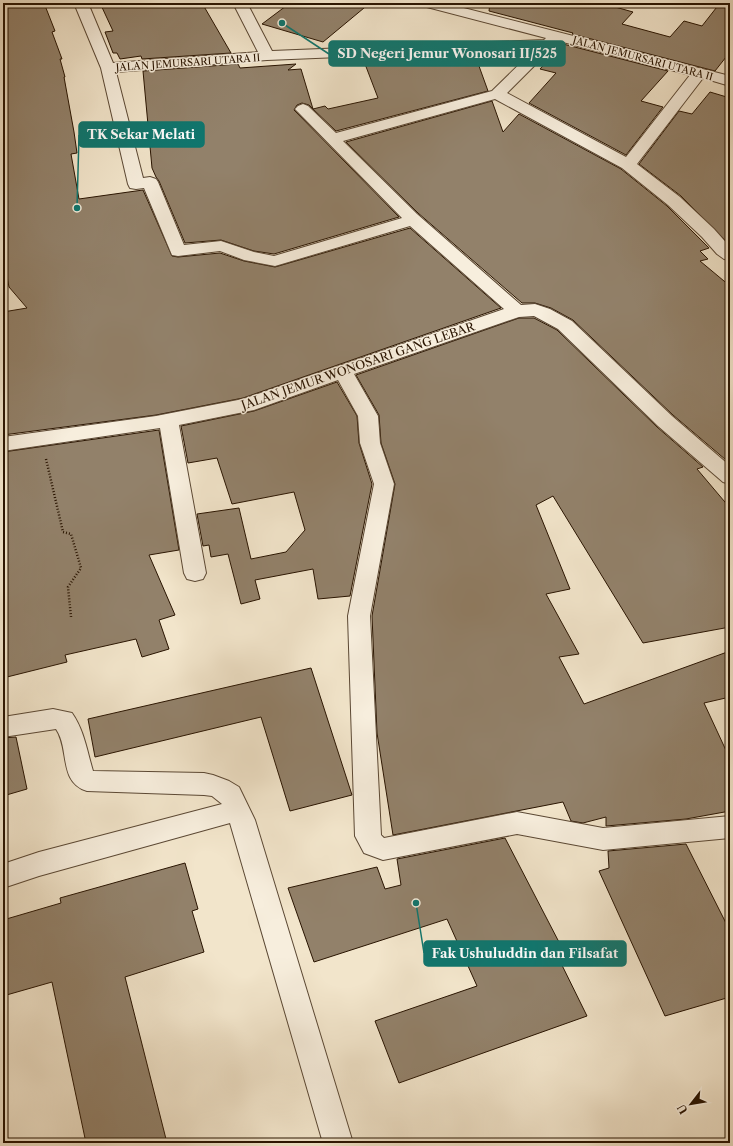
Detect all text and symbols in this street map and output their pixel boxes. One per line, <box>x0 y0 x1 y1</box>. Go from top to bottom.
street label: JALAN JEMURSARI UTARA II <box>569 33 715 84</box>
callout: SD Negeri Jemur Wonosari II/525 <box>329 41 565 66</box>
text: SD Negeri Jemur Wonosari II/525 <box>337 45 557 61</box>
street label: JALAN JEMURSARI UTARA II <box>113 51 261 74</box>
callout: TK Sekar Melati <box>79 122 204 147</box>
text: TK Sekar Melati <box>87 126 195 142</box>
street label: JALAN JEMUR WONOSARI GANG LEBAR <box>237 318 478 413</box>
callout: Fak Ushuluddin dan Filsafat <box>424 941 626 966</box>
text: Fak Ushuluddin dan Filsafat <box>432 945 619 961</box>
north arrow <box>671 1084 711 1124</box>
text: U <box>674 1102 691 1117</box>

